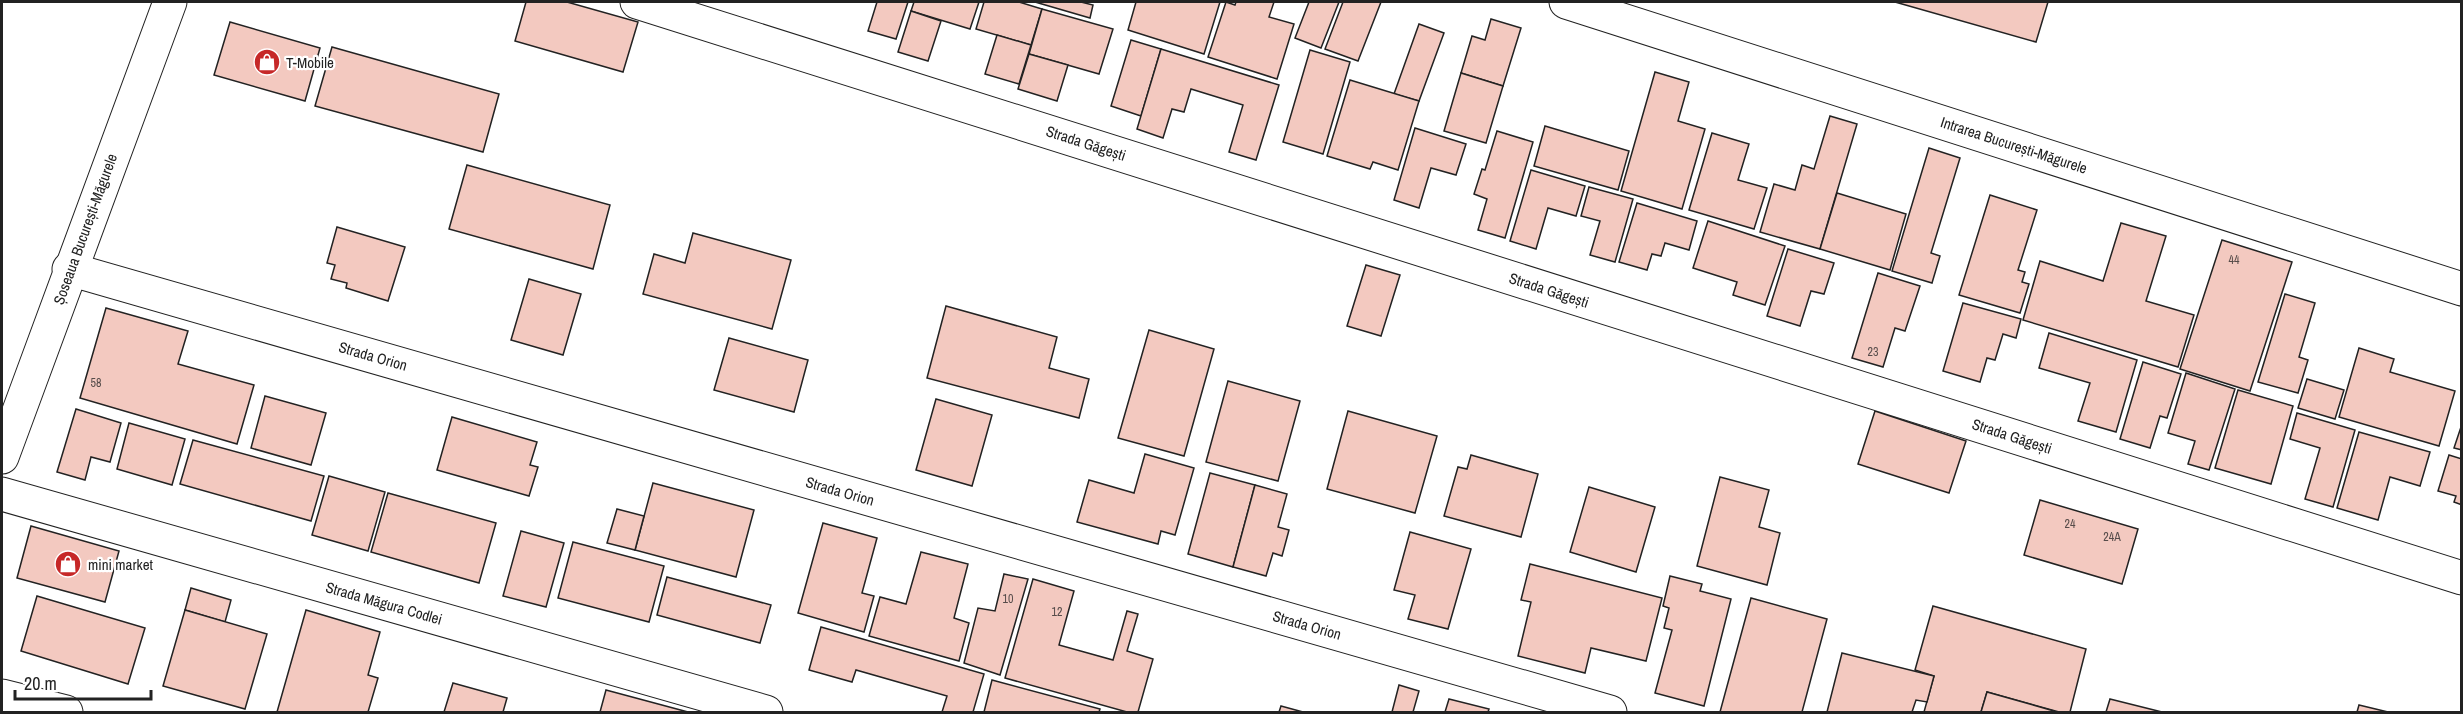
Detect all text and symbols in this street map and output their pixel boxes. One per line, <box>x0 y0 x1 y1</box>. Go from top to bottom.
shop icon: T-Mobile <box>252 47 282 77</box>
place label: T-Mobile <box>286 52 334 73</box>
street label: Intrarea București-Măgurele <box>1938 111 2090 179</box>
street label: Strada Găgești <box>1043 120 1129 166</box>
street label: Șoseaua București-Măgurele <box>48 150 122 307</box>
house number: 44 <box>2229 252 2240 268</box>
street label: Strada Găgești <box>1506 267 1592 313</box>
street label: Strada Orion <box>336 336 410 376</box>
house number: 23 <box>1868 344 1878 360</box>
house number: 58 <box>91 375 101 391</box>
street label: Strada Găgești <box>1969 413 2055 459</box>
street label: Strada Orion <box>803 471 877 511</box>
house number: 24 <box>2065 516 2076 532</box>
house number: 24A <box>2103 529 2121 545</box>
shop icon: mini market <box>53 549 83 579</box>
place label: mini market <box>88 554 154 575</box>
street label: Strada Măgura Codlei <box>323 576 445 630</box>
house number: 10 <box>1003 591 1013 607</box>
house number: 12 <box>1052 604 1062 620</box>
street label: Strada Orion <box>1270 605 1344 645</box>
scale bar <box>15 663 152 701</box>
text: 20 m <box>24 671 57 696</box>

